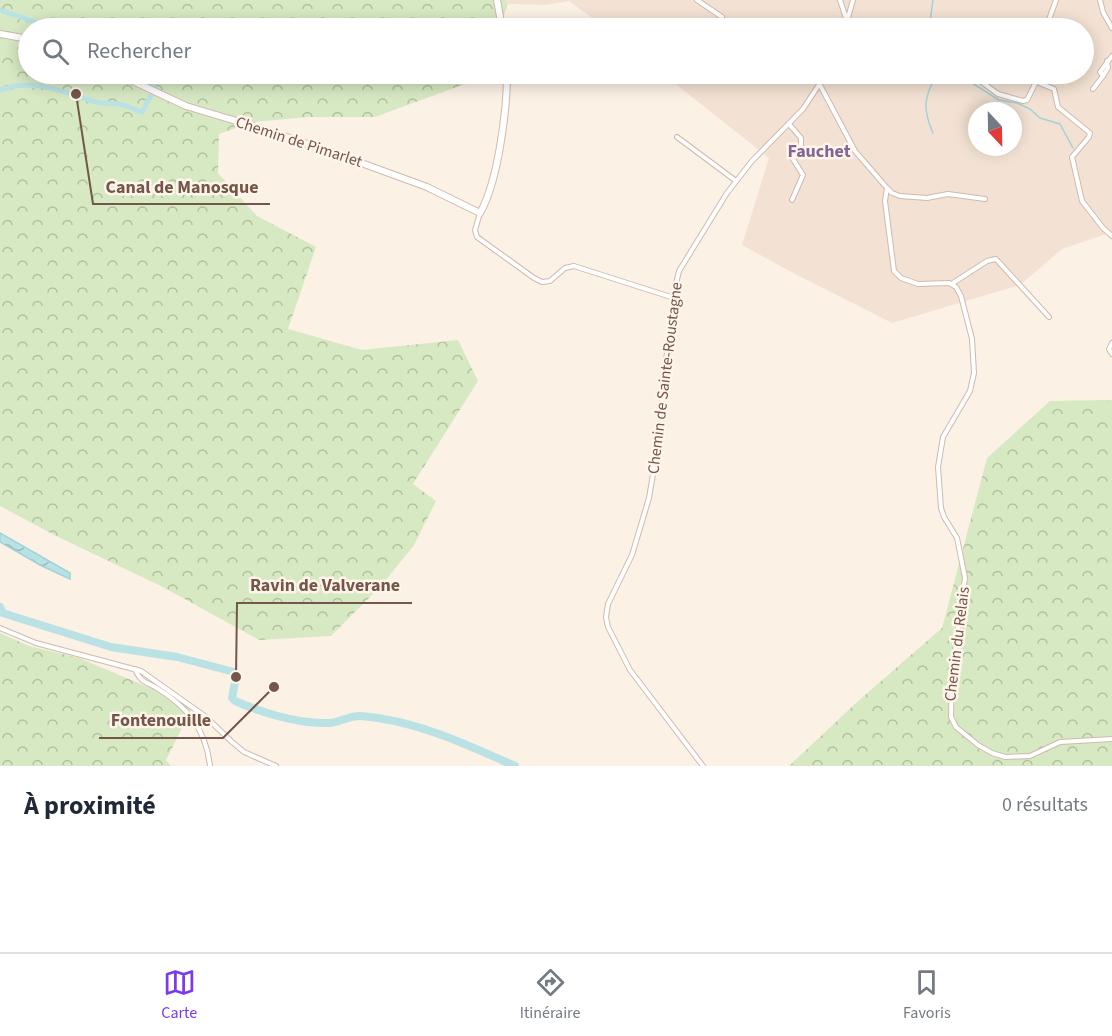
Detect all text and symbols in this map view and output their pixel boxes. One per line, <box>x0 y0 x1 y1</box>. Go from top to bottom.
search box <box>18 18 1094 84</box>
icon: search <box>39 35 72 68</box>
text: Rechercher <box>87 35 191 67</box>
north arrow <box>968 102 1022 156</box>
street label: Chemin de Pimarlet <box>233 111 366 173</box>
district label: Fauchet <box>787 139 851 164</box>
callout: Canal de Manosque <box>93 168 270 204</box>
text: Canal de Manosque <box>106 175 258 200</box>
street label: Chemin de Sainte-Roustagne <box>642 281 688 475</box>
callout: Ravin de Valverane <box>237 567 412 603</box>
text: Ravin de Valverane <box>250 573 400 598</box>
street label: Chemin du Relais <box>939 585 975 703</box>
callout: Fontenouille <box>99 702 223 738</box>
text: Fontenouille <box>111 708 211 733</box>
text: À proximité <box>24 787 156 824</box>
text: 0 résultats <box>1002 791 1088 819</box>
tab: Carte <box>161 966 197 1024</box>
tab: Itinéraire <box>520 966 580 1024</box>
tab: Favoris <box>903 966 951 1024</box>

